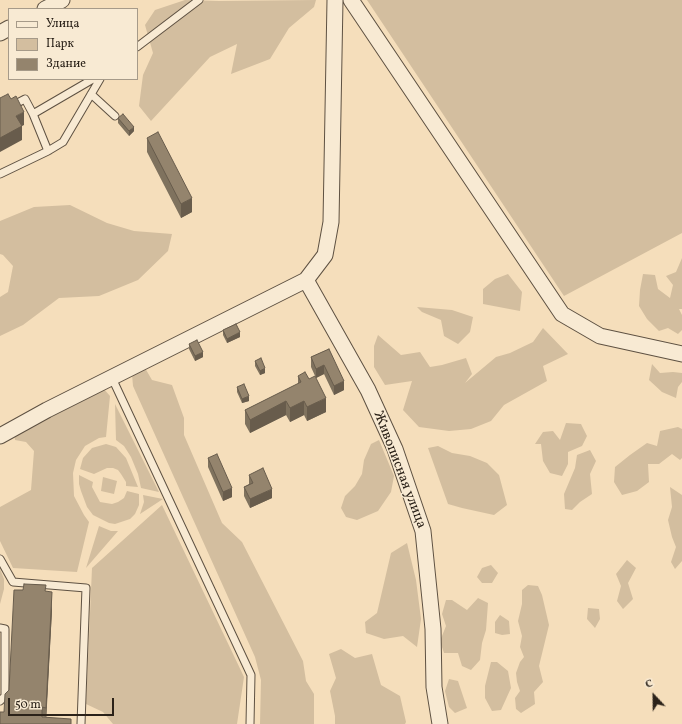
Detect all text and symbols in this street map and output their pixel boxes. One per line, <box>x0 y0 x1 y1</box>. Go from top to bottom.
legend <box>8 8 138 80</box>
text: Улица <box>46 16 79 32</box>
text: Парк <box>46 36 74 52</box>
text: Здание <box>46 56 86 72</box>
street label: Живописная улица <box>369 409 429 531</box>
north arrow <box>634 676 674 716</box>
text: С <box>643 676 655 693</box>
scale bar <box>10 690 116 716</box>
text: 50 m <box>15 697 41 713</box>

